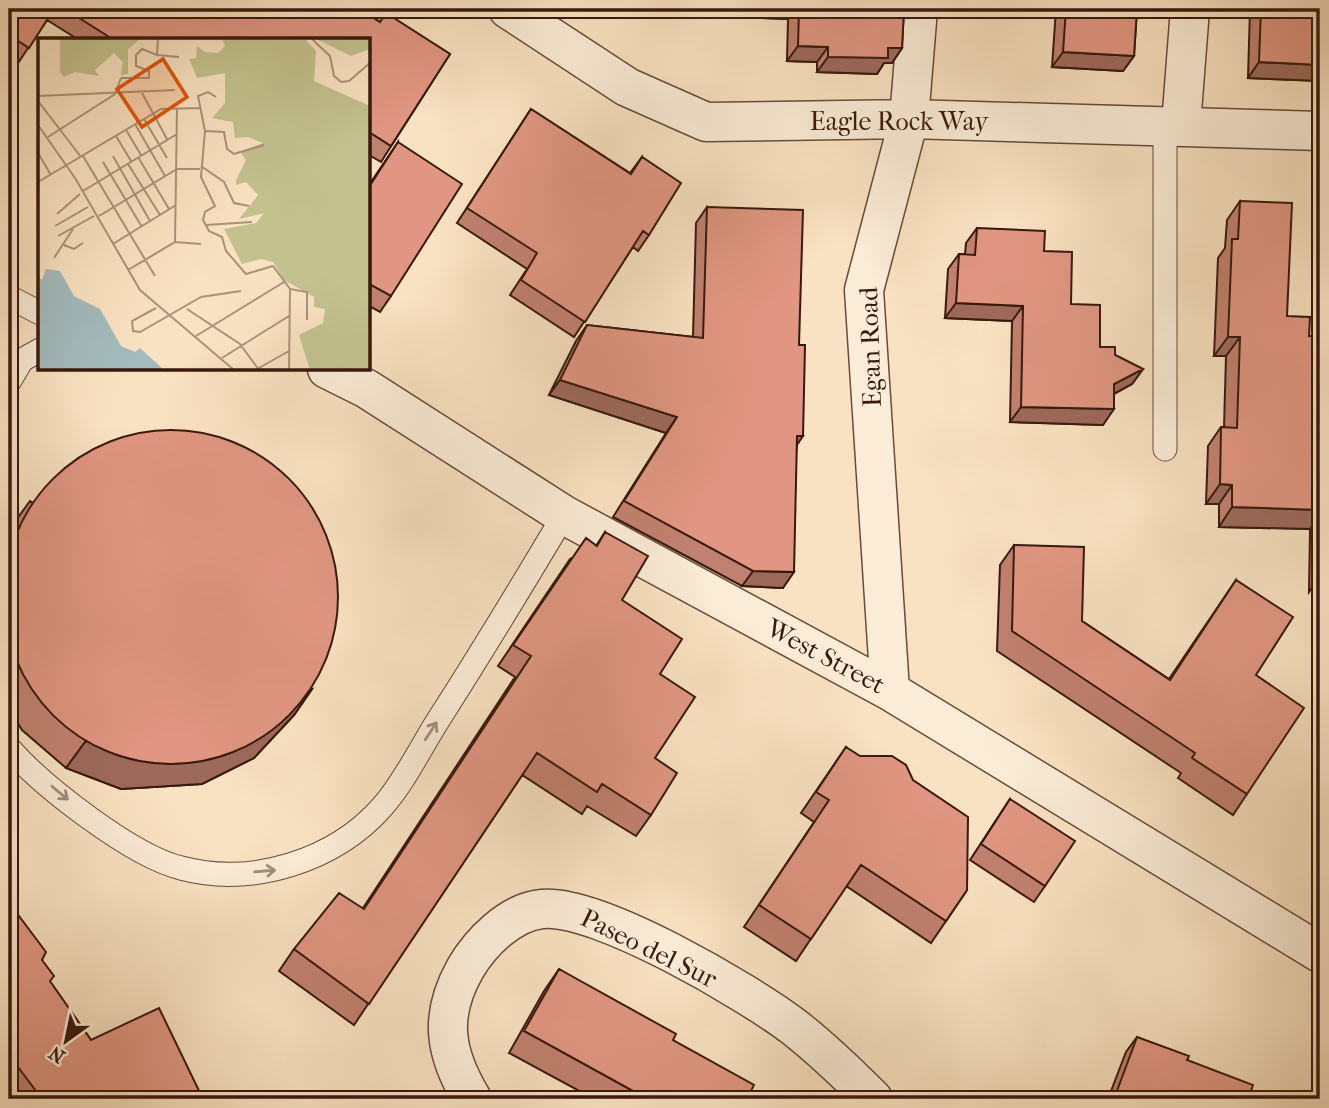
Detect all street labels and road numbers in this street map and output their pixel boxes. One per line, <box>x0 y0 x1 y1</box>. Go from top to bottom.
street label: Eagle Rock Way <box>810 106 989 137</box>
street label: Egan Road <box>853 285 888 408</box>
street label: West Street <box>760 612 891 701</box>
street label: Paseo del Sur <box>576 902 722 995</box>

